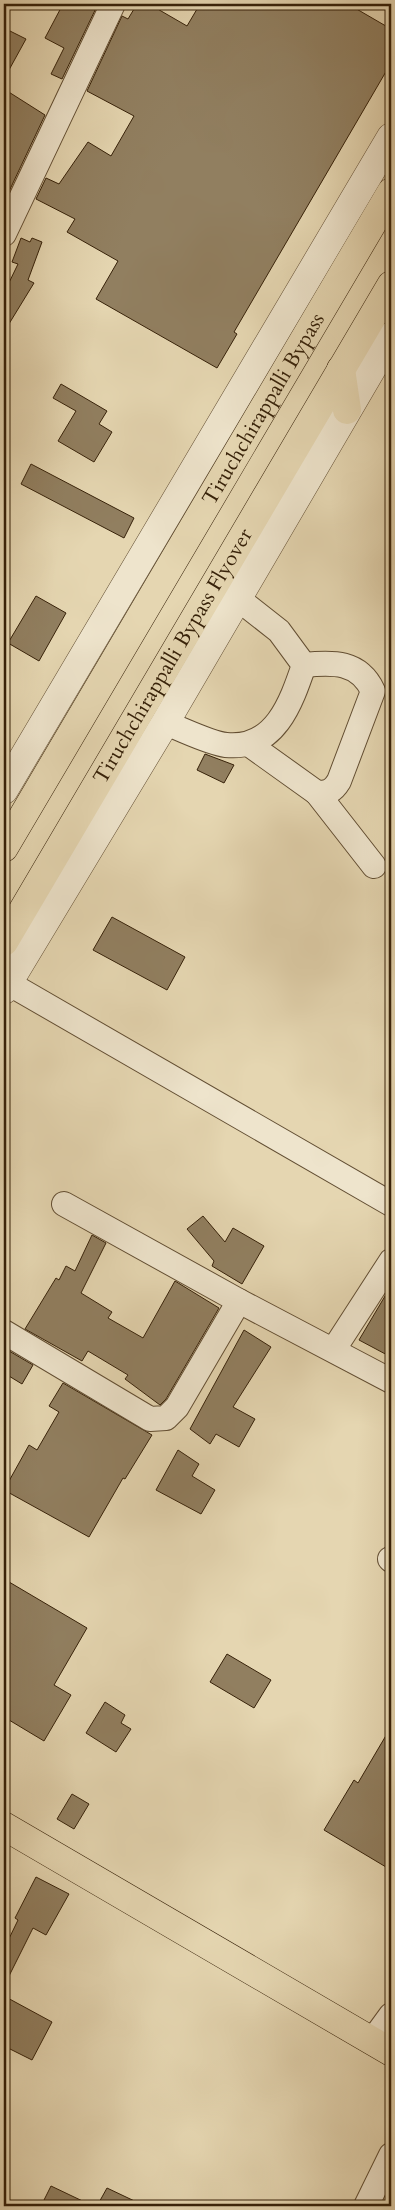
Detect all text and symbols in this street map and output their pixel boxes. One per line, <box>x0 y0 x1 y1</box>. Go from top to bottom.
street label: Tiruchchirappalli Bypass <box>195 307 331 510</box>
street label: Tiruchchirappalli Bypass Flyover <box>86 522 259 789</box>

